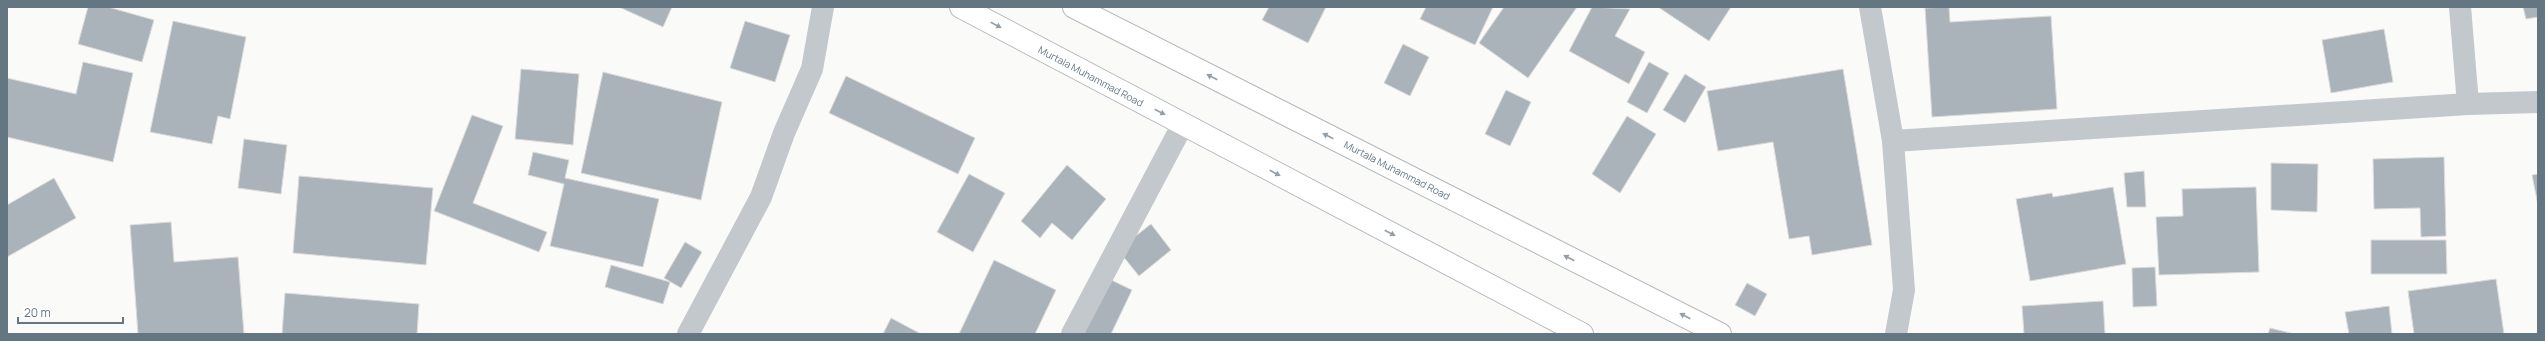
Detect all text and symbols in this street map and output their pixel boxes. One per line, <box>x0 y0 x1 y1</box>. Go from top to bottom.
one-way arrow <box>990 22 1001 29</box>
street label: Murtala Muhammad Road <box>1036 42 1146 110</box>
one-way arrow <box>1206 74 1218 80</box>
one-way arrow <box>1154 109 1166 116</box>
one-way arrow <box>1322 133 1334 139</box>
street label: Murtala Muhammad Road <box>1342 137 1453 203</box>
one-way arrow <box>1269 170 1281 176</box>
one-way arrow <box>1384 230 1396 236</box>
one-way arrow <box>1563 255 1575 261</box>
scale bar <box>18 299 123 325</box>
text: 20 m <box>24 304 51 321</box>
one-way arrow <box>1679 313 1691 320</box>

